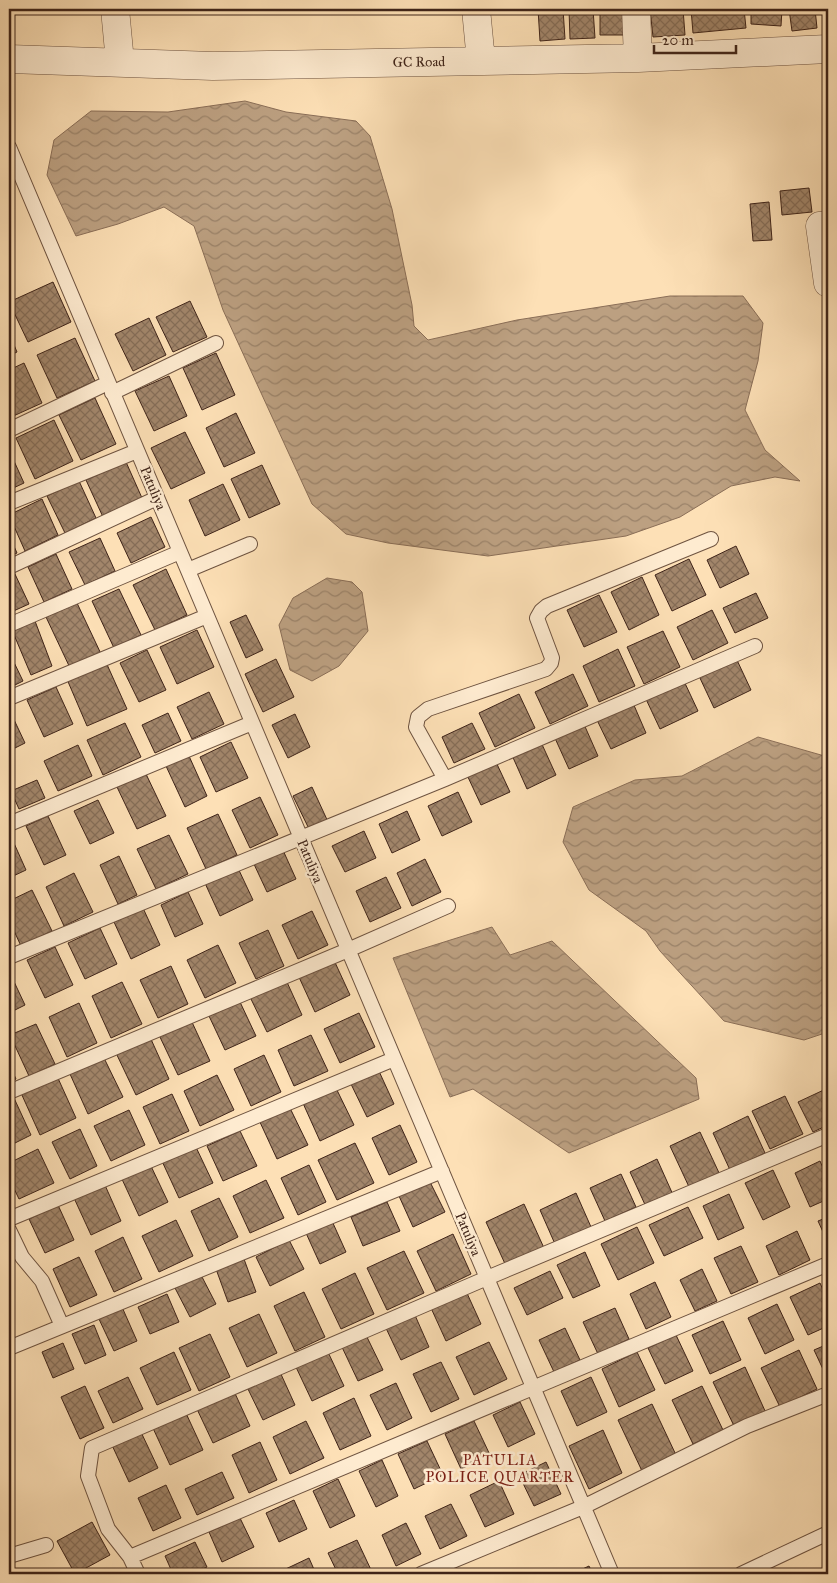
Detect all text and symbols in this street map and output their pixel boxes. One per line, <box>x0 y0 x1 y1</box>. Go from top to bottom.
scale bar <box>654 22 737 54</box>
text: 20 m <box>662 31 694 49</box>
street label: GC Road <box>393 53 445 71</box>
street label: Patuliya <box>136 464 170 513</box>
street label: Patuliya <box>293 837 327 886</box>
street label: Patuliya <box>451 1210 485 1259</box>
district label: PATULIA POLICE QUARTER <box>425 1451 575 1486</box>

